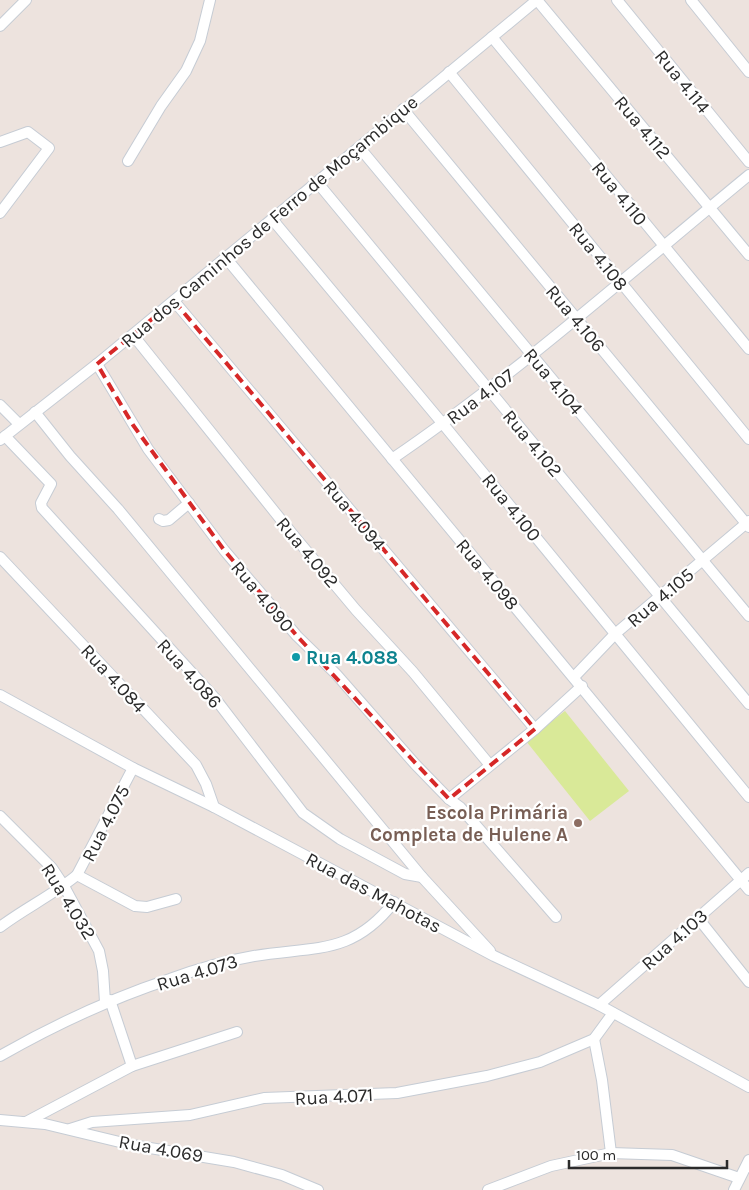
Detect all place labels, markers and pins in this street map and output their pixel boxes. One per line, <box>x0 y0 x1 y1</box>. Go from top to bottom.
place label: Rua 4.088 <box>306 647 398 669</box>
marker: Rua 4.088 <box>290 651 302 663</box>
place label: Escola Primária Completa de Hulene A <box>370 802 568 846</box>
marker: Escola Primária Completa de Hulene A <box>572 817 584 829</box>

